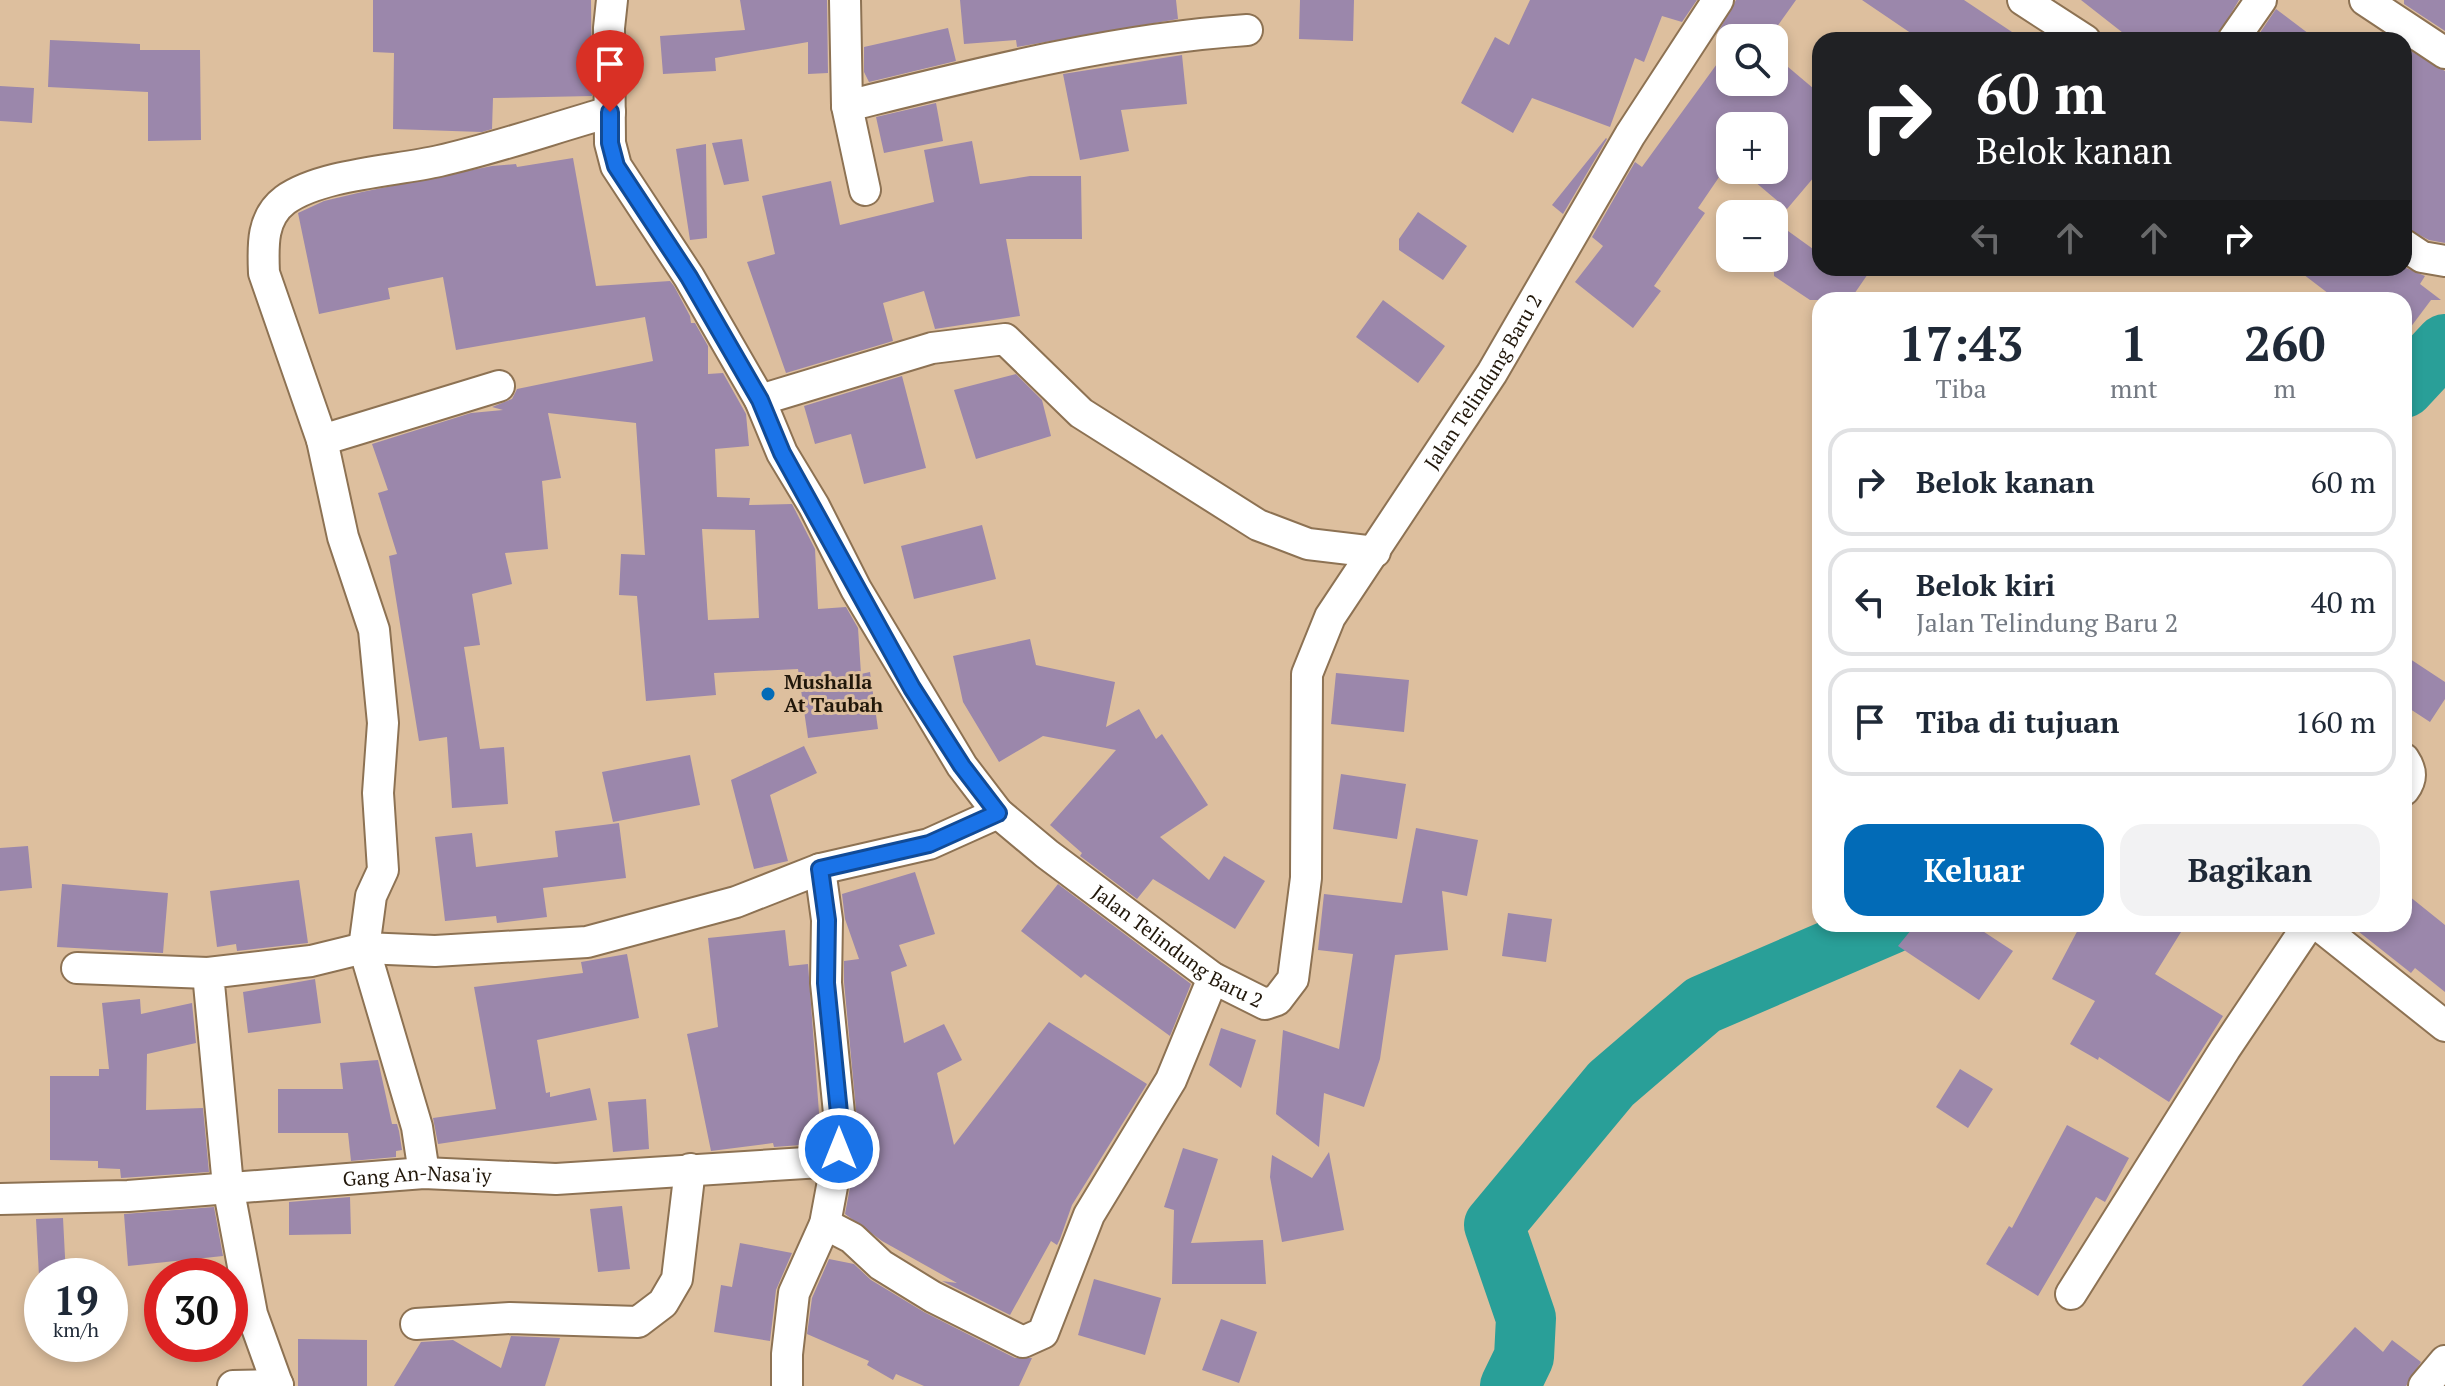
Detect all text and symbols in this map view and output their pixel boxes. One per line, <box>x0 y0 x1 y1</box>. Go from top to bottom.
map controls <box>1716 24 1788 272</box>
button: search <box>1716 24 1788 96</box>
pin <box>576 30 644 112</box>
icon: arrive <box>588 42 632 86</box>
text: 60 m <box>1976 56 2106 130</box>
icon: right <box>1844 64 1948 168</box>
button: + <box>1716 112 1788 184</box>
text: Belok kanan <box>1976 127 2172 174</box>
button: − <box>1716 200 1788 272</box>
icon: left <box>1964 216 2008 260</box>
icon: ahead <box>2048 216 2092 260</box>
icon: ahead <box>2132 216 2176 260</box>
icon: right <box>2216 216 2260 260</box>
street label: Jalan Telindung Baru 2 <box>1418 289 1548 474</box>
text: 17:43 <box>1899 311 2023 375</box>
text: 1 <box>2120 311 2147 375</box>
text: 260 <box>2244 311 2325 375</box>
text: Tiba <box>1935 371 1987 405</box>
text: mnt <box>2110 371 2158 405</box>
text: m <box>2274 371 2296 405</box>
icon: right <box>1848 460 1892 504</box>
text: Belok kanan <box>1916 462 2095 502</box>
text: 60 m <box>2311 462 2376 502</box>
text: Belok kiri <box>1916 565 2055 605</box>
icon: left <box>1848 580 1892 624</box>
text: 40 m <box>2311 582 2376 622</box>
text: Jalan Telindung Baru 2 <box>1916 605 2178 639</box>
place label: Mushalla At Taubah <box>784 668 883 718</box>
marker: Mushalla At Taubah <box>759 685 777 703</box>
icon: arrive <box>1848 700 1892 744</box>
text: Tiba di tujuan <box>1916 702 2119 742</box>
text: 160 m <box>2295 702 2376 742</box>
button: Keluar <box>1844 824 2104 916</box>
button: Bagikan <box>2120 824 2380 916</box>
street label: Jalan Telindung Baru 2 <box>1087 878 1268 1014</box>
position arrow <box>797 1107 881 1191</box>
street label: Gang An-Nasa'iy <box>342 1159 493 1192</box>
speed limit sign: 30 <box>144 1258 248 1362</box>
text: 19 <box>53 1273 99 1326</box>
text: km/h <box>53 1316 99 1343</box>

